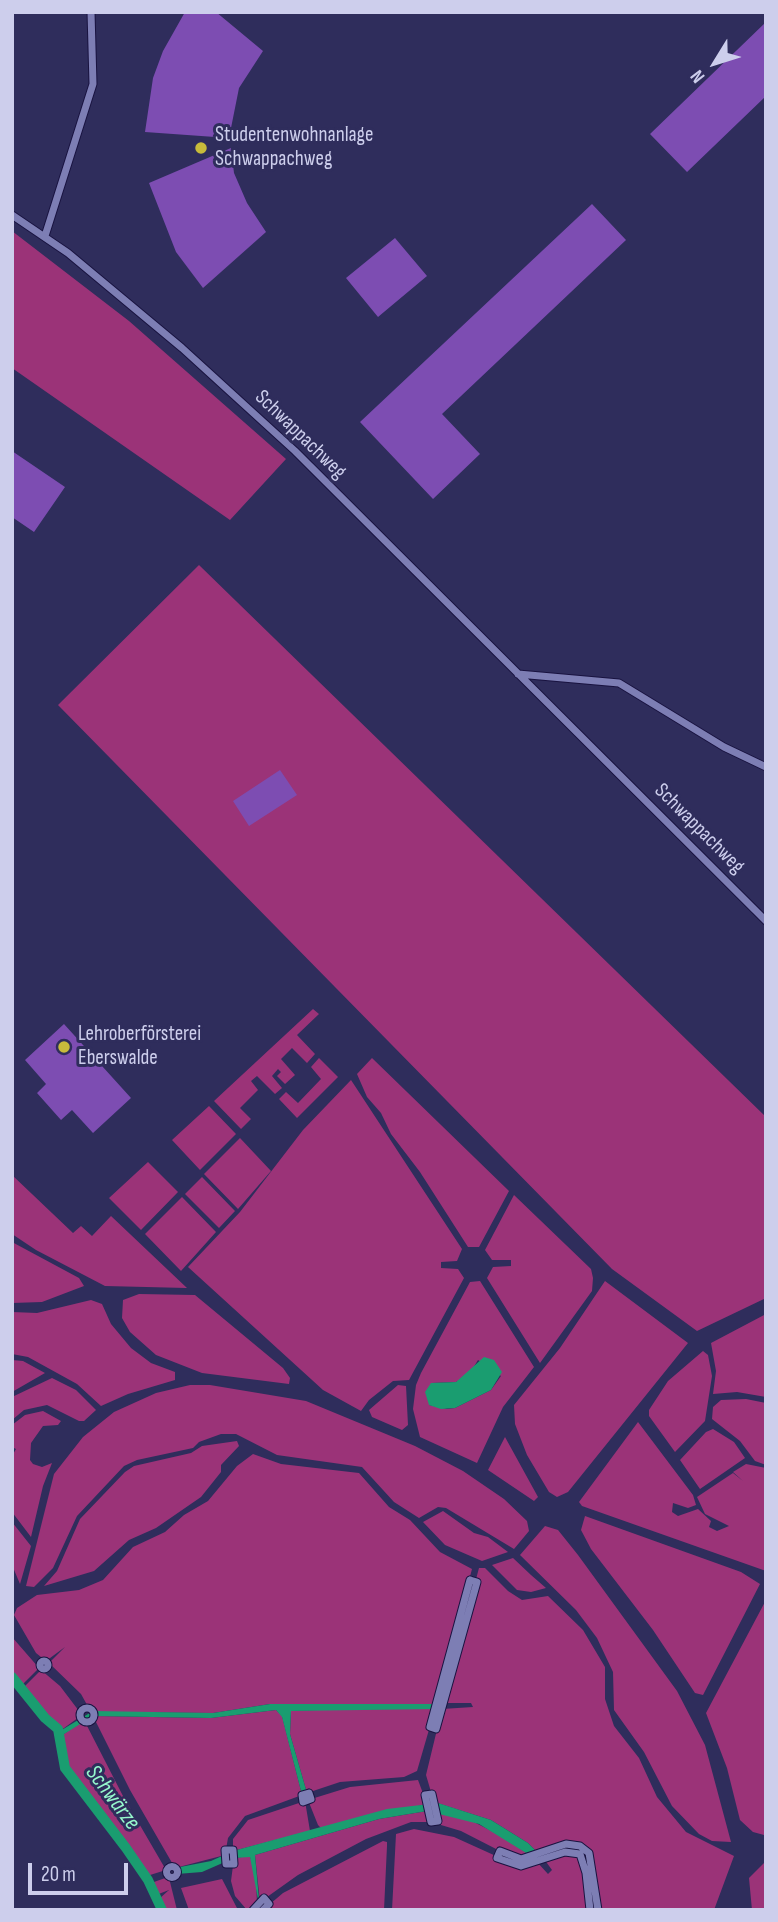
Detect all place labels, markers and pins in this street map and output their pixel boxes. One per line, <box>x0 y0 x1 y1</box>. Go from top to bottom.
place label: Studentenwohnanlage Schwappachweg <box>215 123 373 173</box>
marker: Studentenwohnanlage Schwappachweg <box>193 140 209 156</box>
place label: Lehroberförsterei Eberswalde <box>78 1022 201 1072</box>
marker: Lehroberförsterei Eberswalde <box>56 1039 72 1055</box>

